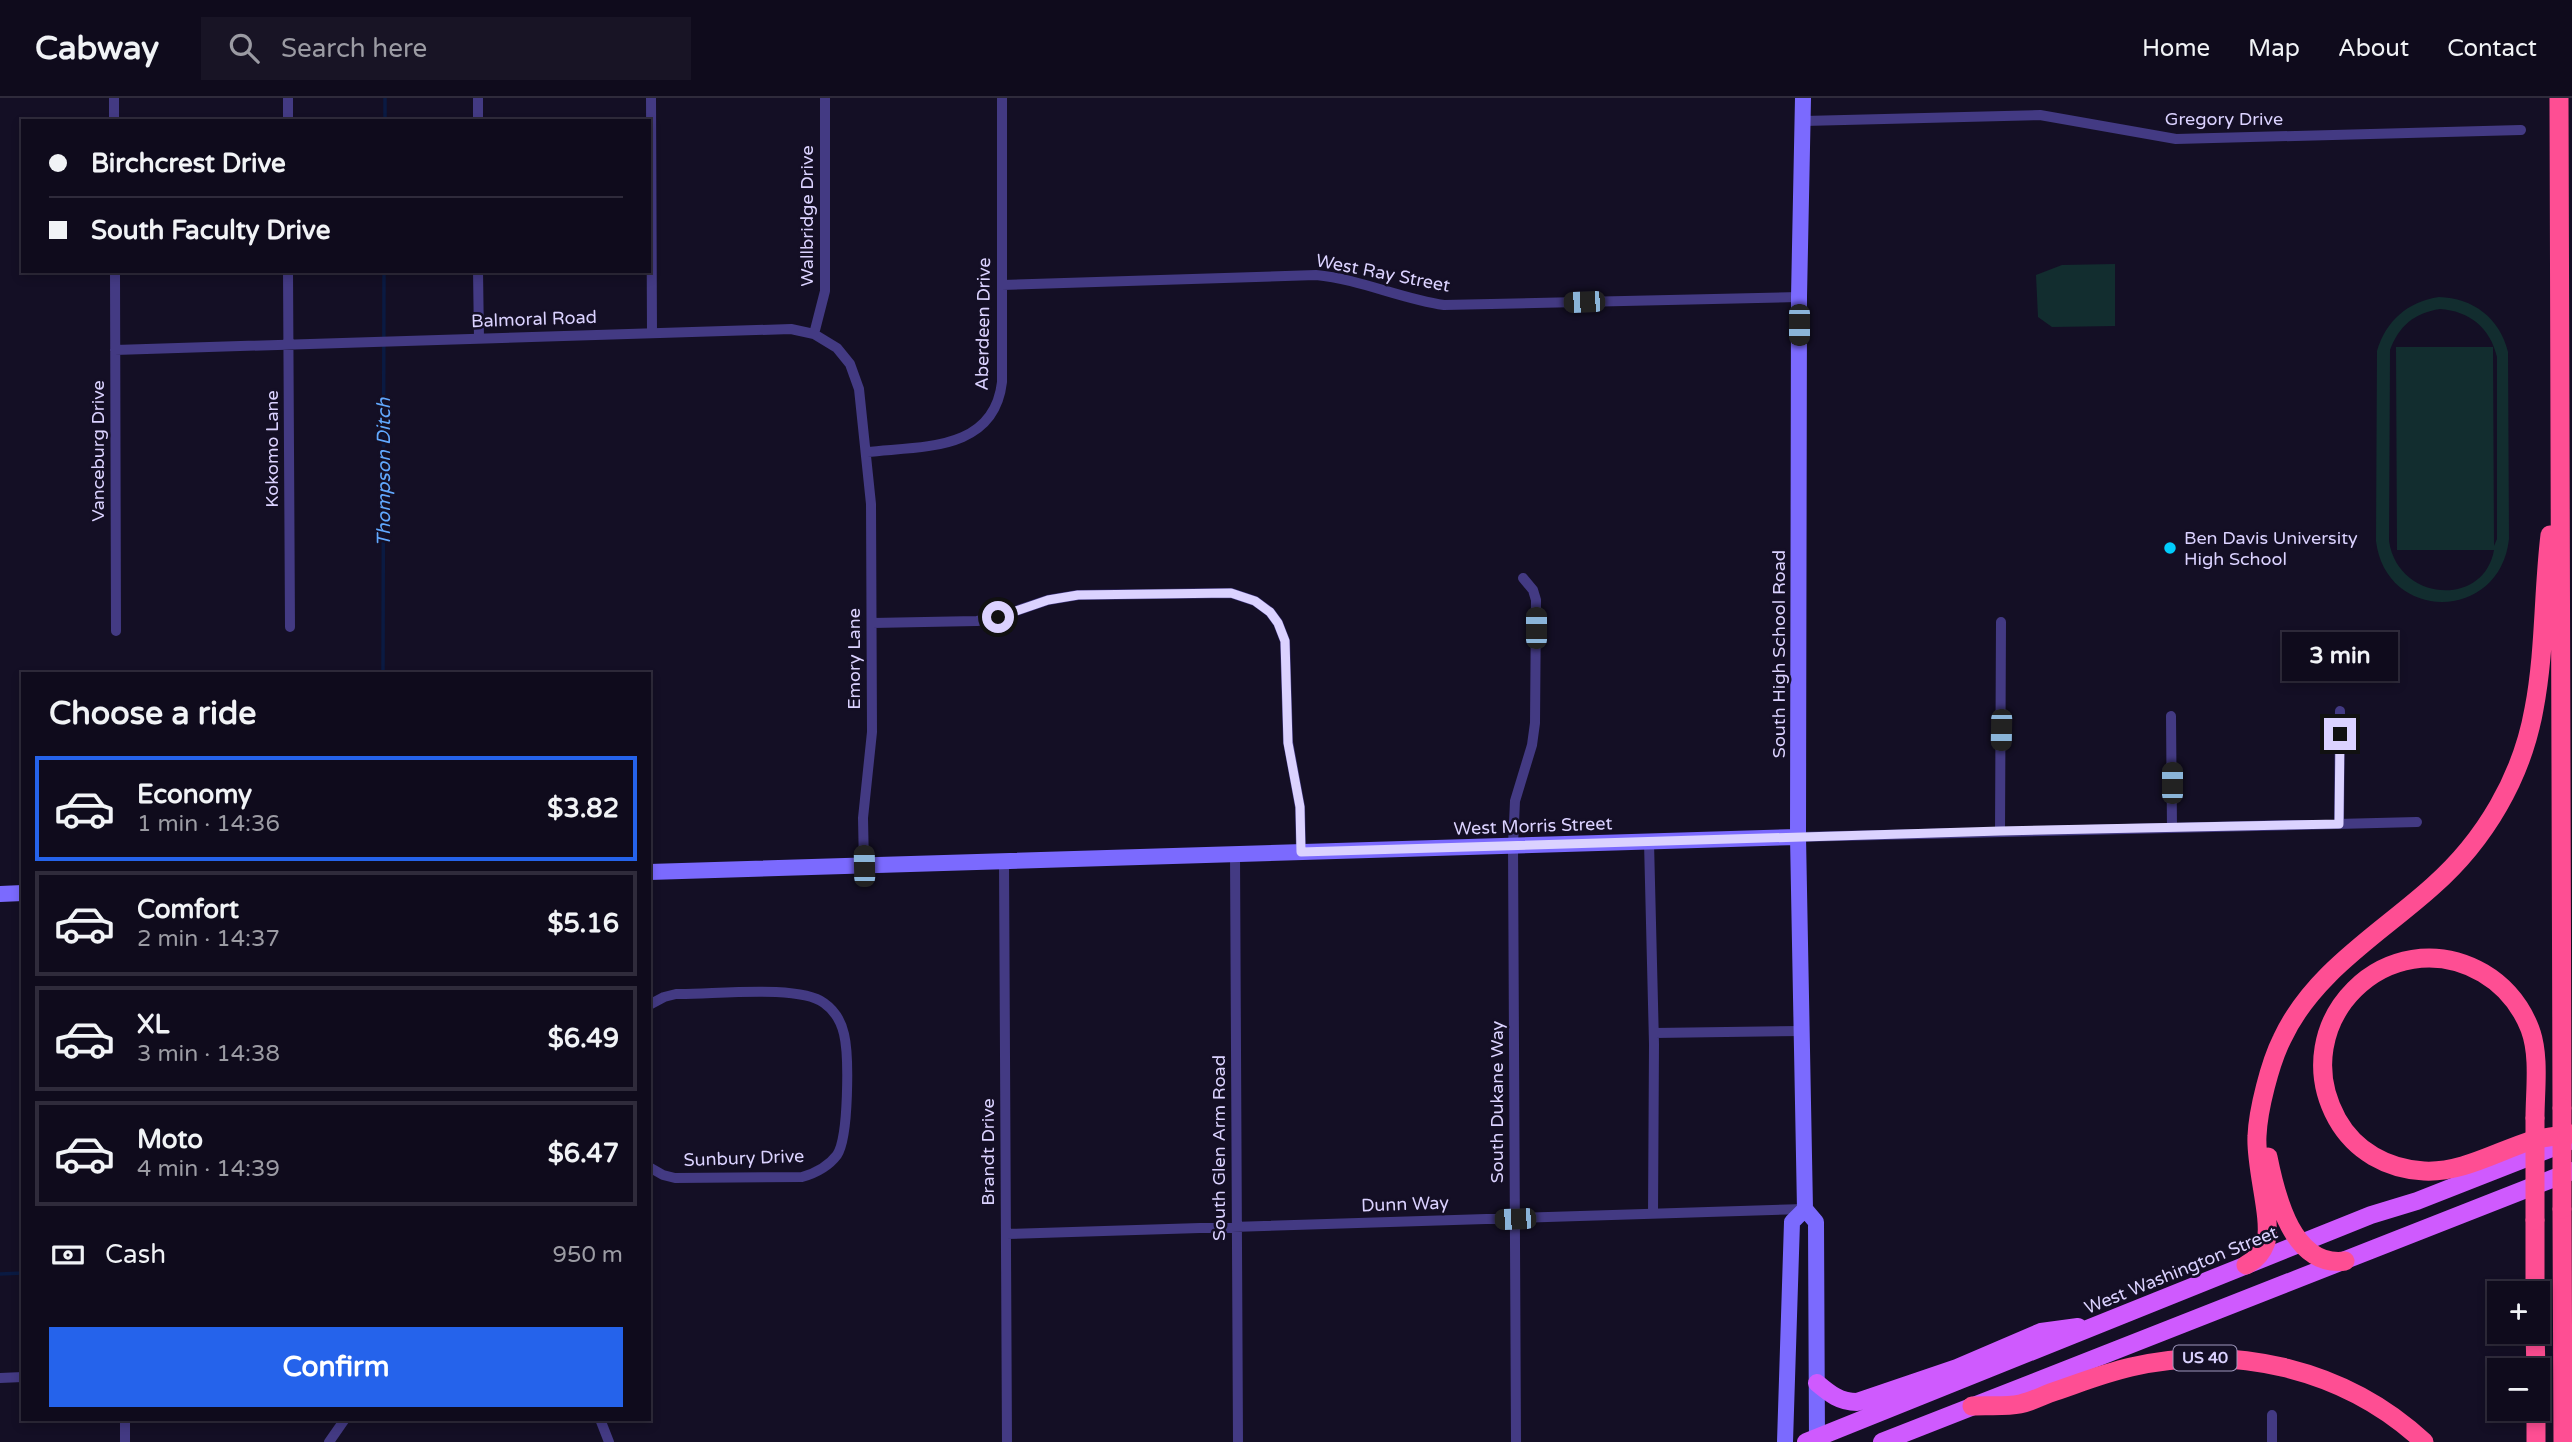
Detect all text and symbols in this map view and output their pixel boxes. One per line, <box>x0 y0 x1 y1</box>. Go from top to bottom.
search box <box>201 17 691 80</box>
text: Cabway <box>35 29 159 68</box>
icon: search <box>225 29 263 67</box>
text: Search here <box>281 33 427 64</box>
text: Home <box>2142 34 2210 63</box>
text: Map <box>2248 34 2300 63</box>
text: About <box>2338 34 2409 63</box>
text: Contact <box>2447 34 2537 63</box>
street label: Gregory Drive <box>2165 108 2283 130</box>
street label: Wallbridge Drive <box>796 145 818 287</box>
text: Birchcrest Drive <box>91 148 286 179</box>
text: South Faculty Drive <box>91 215 330 246</box>
street label: West Ray Street <box>1314 249 1452 297</box>
street label: Aberdeen Drive <box>971 257 995 391</box>
car <box>1563 291 1606 313</box>
car <box>1789 304 1810 346</box>
street label: Balmoral Road <box>471 306 597 332</box>
street label: Vanceburg Drive <box>87 380 109 522</box>
street label: Kokomo Lane <box>261 390 283 508</box>
water label: Thompson Ditch <box>373 397 395 546</box>
place label: Ben Davis University High School <box>2184 527 2358 570</box>
marker: Ben Davis University High School <box>2162 540 2178 556</box>
street label: South High School Road <box>1768 550 1790 758</box>
route start <box>982 601 1014 633</box>
car <box>1526 607 1547 649</box>
street label: Emory Lane <box>843 608 865 710</box>
callout: 3 min <box>2282 632 2398 682</box>
text: 3 min <box>2309 642 2371 670</box>
text: Choose a ride <box>49 695 256 733</box>
car <box>1991 709 2012 751</box>
route end <box>2324 718 2356 750</box>
car <box>2162 762 2183 804</box>
icon: car <box>53 777 116 840</box>
text: Economy <box>137 779 252 810</box>
text: $3.82 <box>547 793 619 824</box>
text: 1 min · 14:36 <box>137 810 280 838</box>
street label: West Morris Street <box>1453 812 1613 840</box>
car <box>854 845 875 887</box>
icon: car <box>53 892 116 955</box>
text: Comfort <box>137 894 239 925</box>
text: $5.16 <box>547 908 619 939</box>
text: 2 min · 14:37 <box>137 925 280 953</box>
icon: car <box>53 1007 116 1070</box>
text: XL <box>137 1009 169 1040</box>
street label: South Dukane Way <box>1486 1020 1508 1183</box>
text: $6.49 <box>548 1023 619 1054</box>
text: 3 min · 14:38 <box>137 1040 280 1068</box>
street label: South Glen Arm Road <box>1208 1055 1230 1241</box>
street label: Brandt Drive <box>977 1098 999 1206</box>
icon: car <box>53 1122 116 1185</box>
text: Moto <box>137 1124 203 1155</box>
text: $6.47 <box>548 1138 619 1169</box>
street label: Sunbury Drive <box>683 1145 805 1171</box>
text: 4 min · 14:39 <box>137 1155 280 1183</box>
street label: Dunn Way <box>1361 1191 1450 1217</box>
car <box>1494 1208 1537 1230</box>
street label: West Washington Street <box>2081 1221 2281 1319</box>
icon: cash <box>49 1236 87 1274</box>
text: Cash <box>105 1239 166 1270</box>
text: 950 m <box>553 1241 623 1269</box>
map controls <box>2487 1281 2550 1421</box>
button: + <box>2487 1281 2550 1344</box>
button: Confirm <box>49 1327 623 1407</box>
road number: US 40 <box>2174 1346 2236 1370</box>
button: − <box>2487 1358 2550 1421</box>

